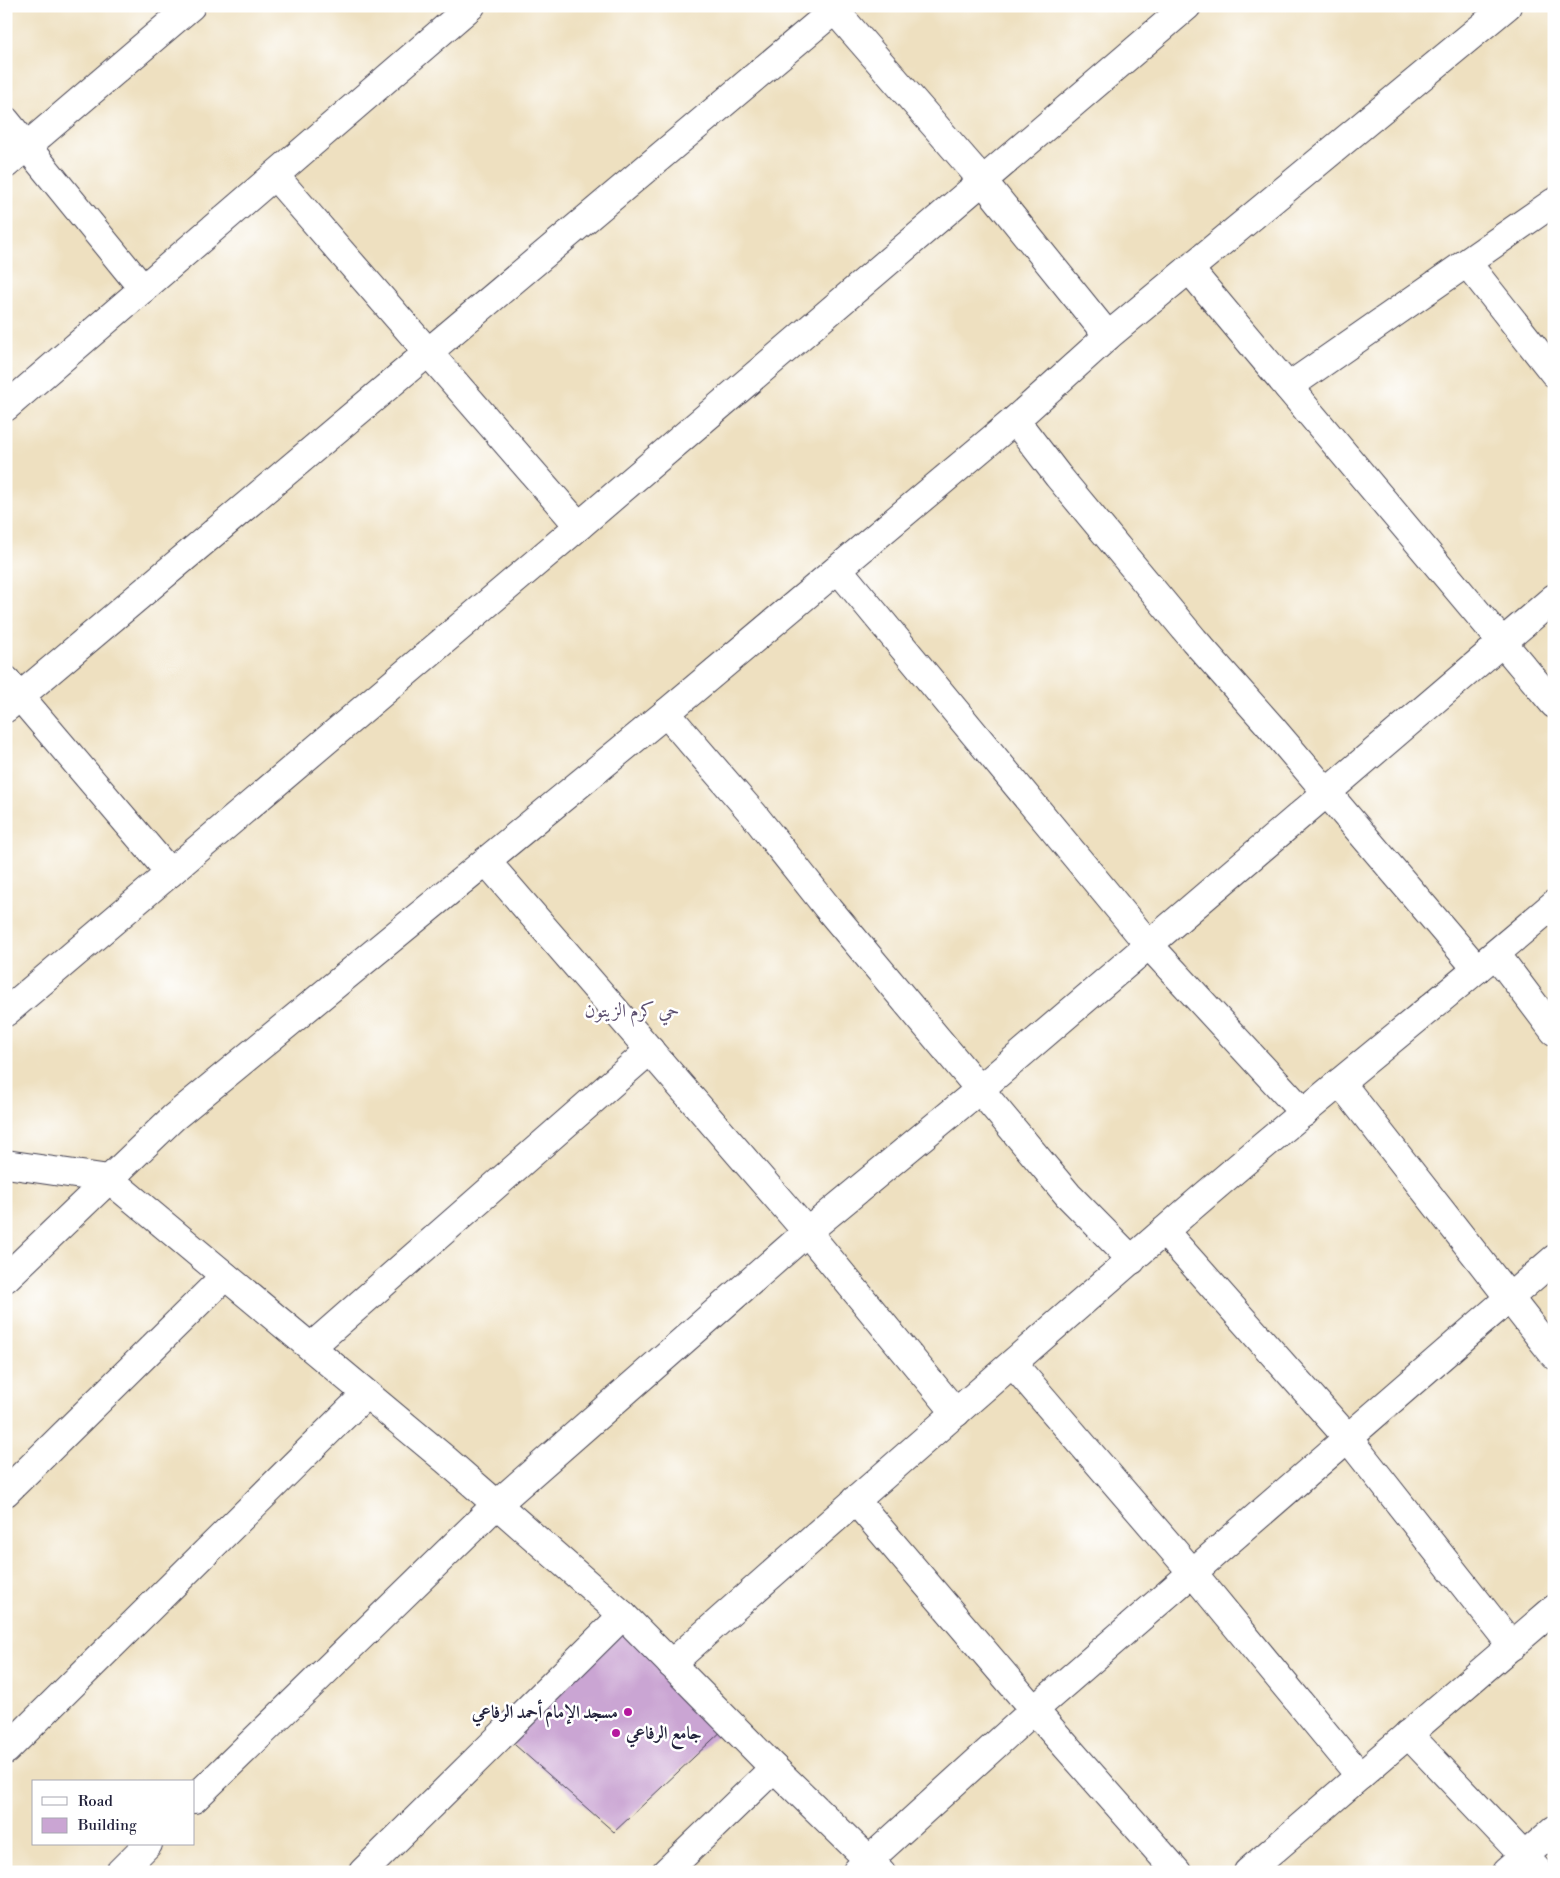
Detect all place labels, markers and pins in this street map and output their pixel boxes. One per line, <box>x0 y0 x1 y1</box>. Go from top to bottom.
place label: مسجد الإمام أحمد الرفاعي <box>471 1699 618 1728</box>
marker: مسجد الإمام أحمد الرفاعي <box>622 1706 634 1718</box>
place label: جامع الرفاعي <box>625 1722 702 1750</box>
marker: جامع الرفاعي <box>610 1727 622 1739</box>

